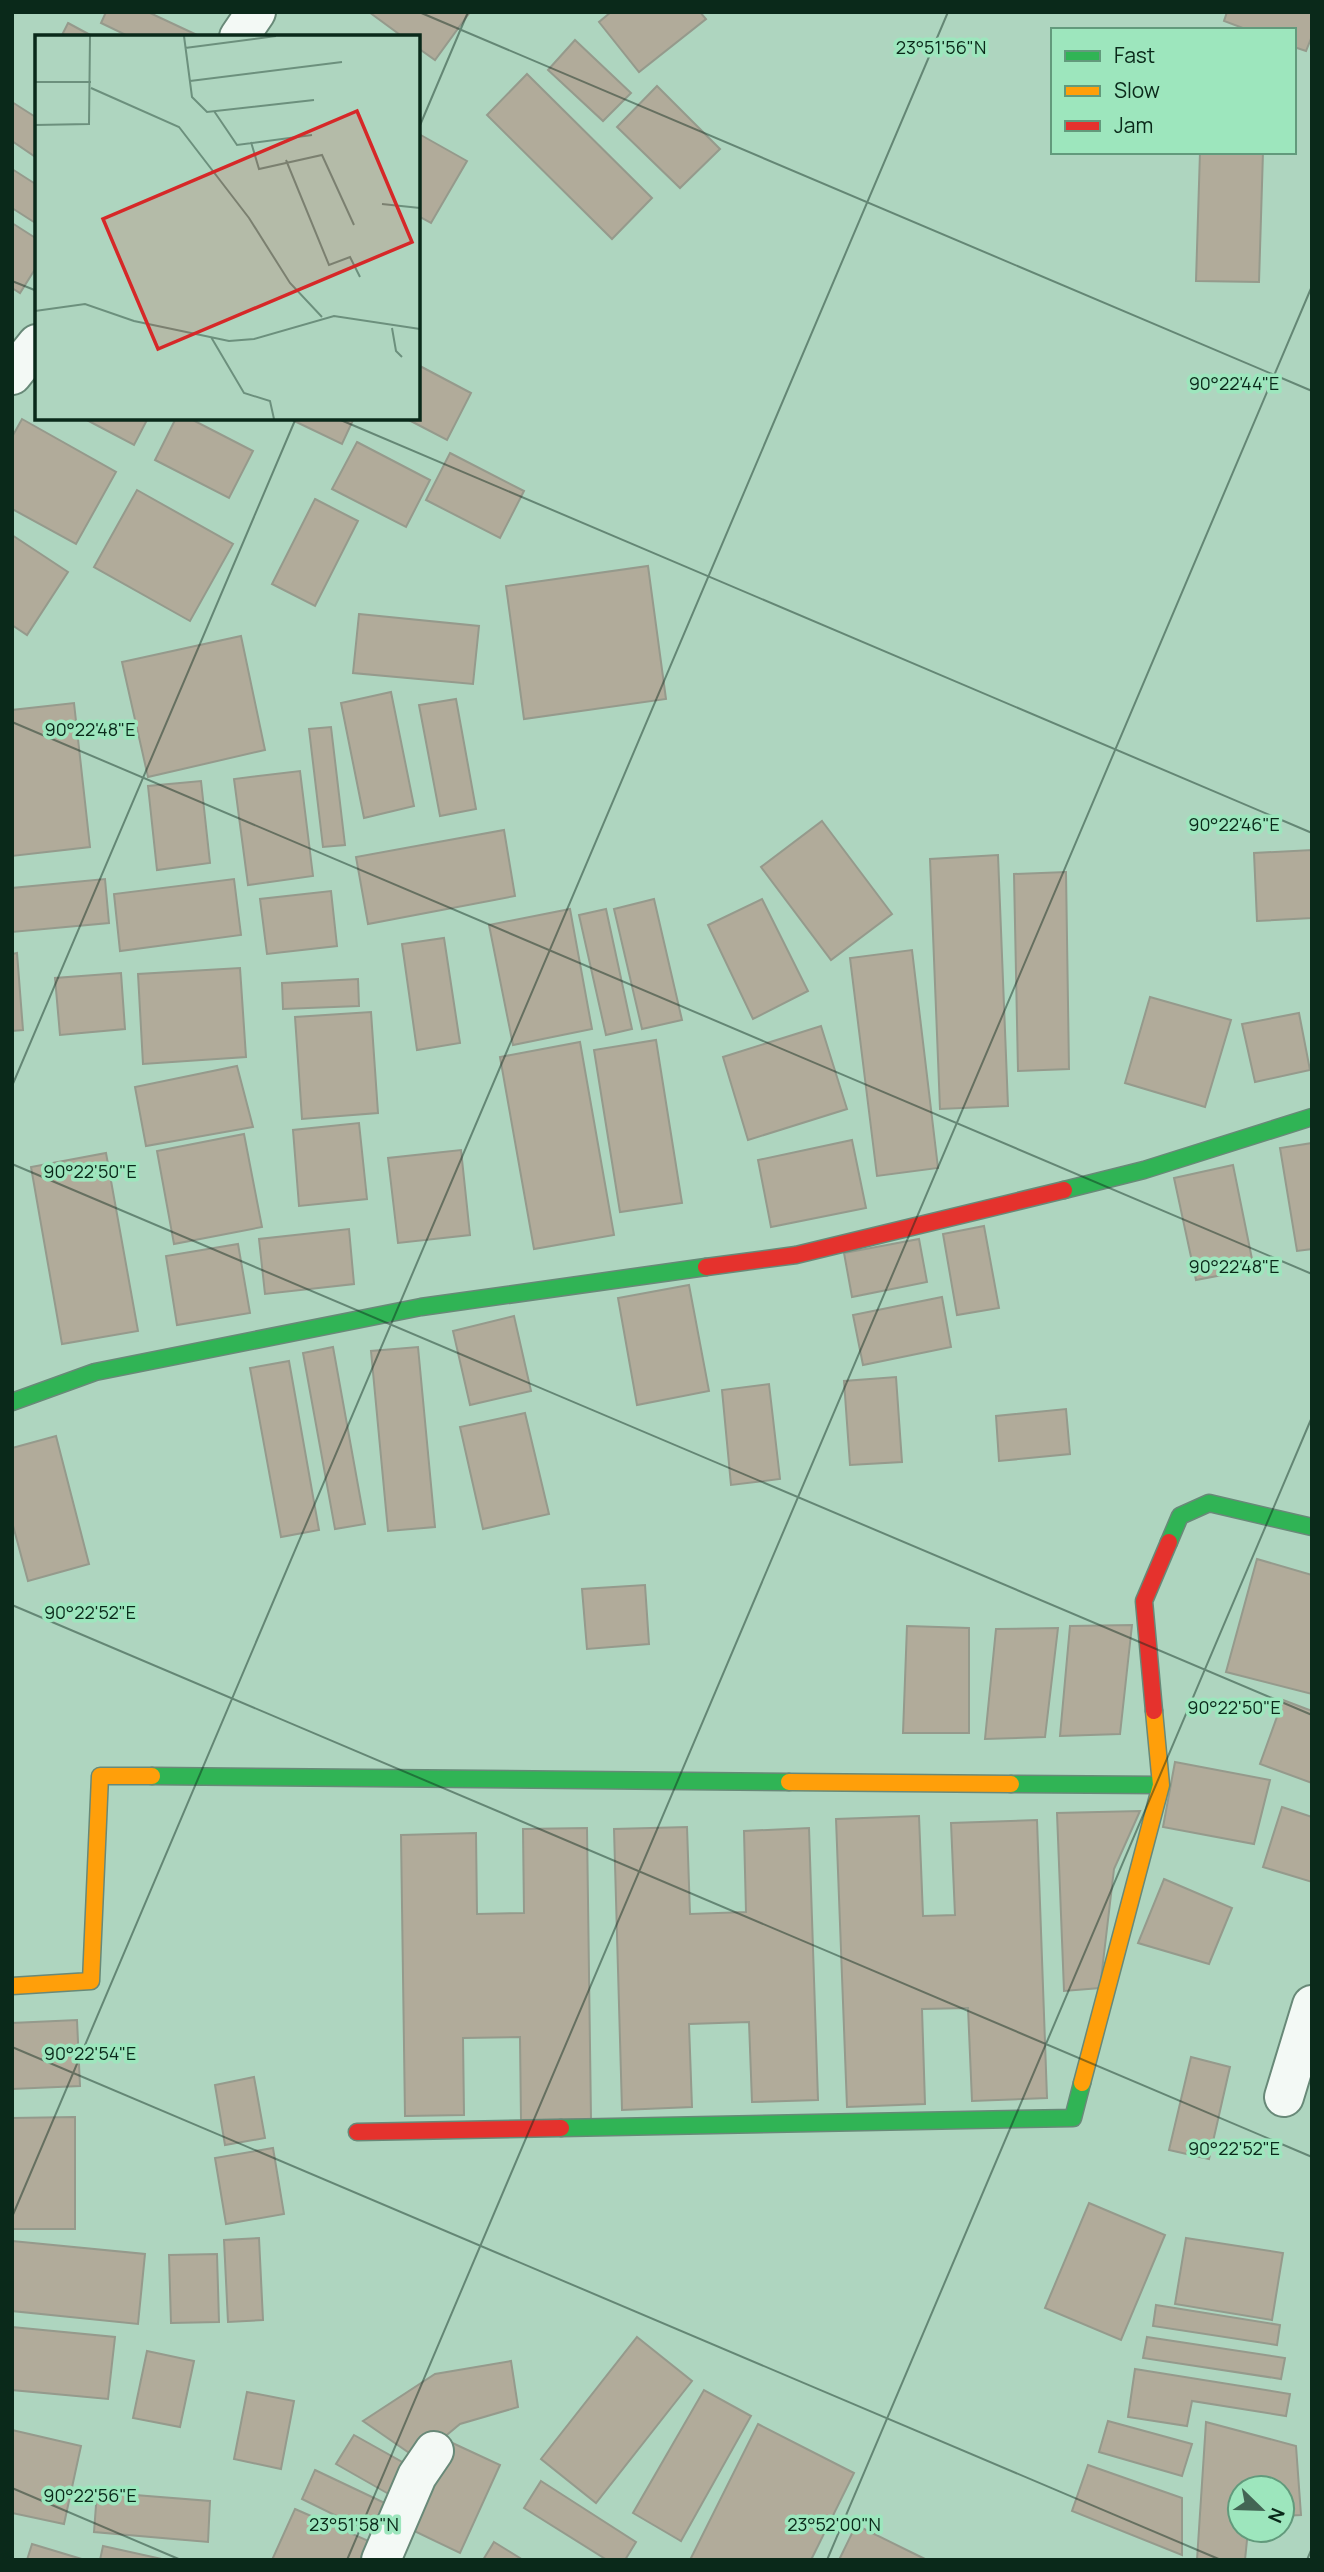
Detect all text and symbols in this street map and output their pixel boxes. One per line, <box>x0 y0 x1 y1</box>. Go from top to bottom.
legend <box>1051 28 1296 154</box>
inset map <box>35 35 420 420</box>
text: 23°51'56"N <box>896 35 986 59</box>
text: Fast <box>1114 41 1155 69</box>
text: Slow <box>1114 76 1160 104</box>
text: Jam <box>1114 111 1153 139</box>
text: 90°22'44"E <box>1189 371 1279 395</box>
text: 90°22'48"E <box>45 717 135 741</box>
text: 90°22'46"E <box>1188 812 1280 836</box>
text: 90°22'50"E <box>43 1159 137 1183</box>
text: 90°22'48"E <box>1189 1254 1279 1278</box>
text: 90°22'52"E <box>44 1600 136 1624</box>
text: 90°22'50"E <box>1187 1695 1281 1719</box>
text: 90°22'54"E <box>44 2041 136 2065</box>
text: 90°22'52"E <box>1188 2136 1280 2160</box>
north arrow <box>1226 2474 1296 2544</box>
text: 90°22'56"E <box>43 2483 137 2507</box>
text: N <box>1262 2504 1291 2527</box>
text: 23°51'58"N <box>309 2512 399 2536</box>
text: 23°52'00"N <box>787 2512 881 2536</box>

